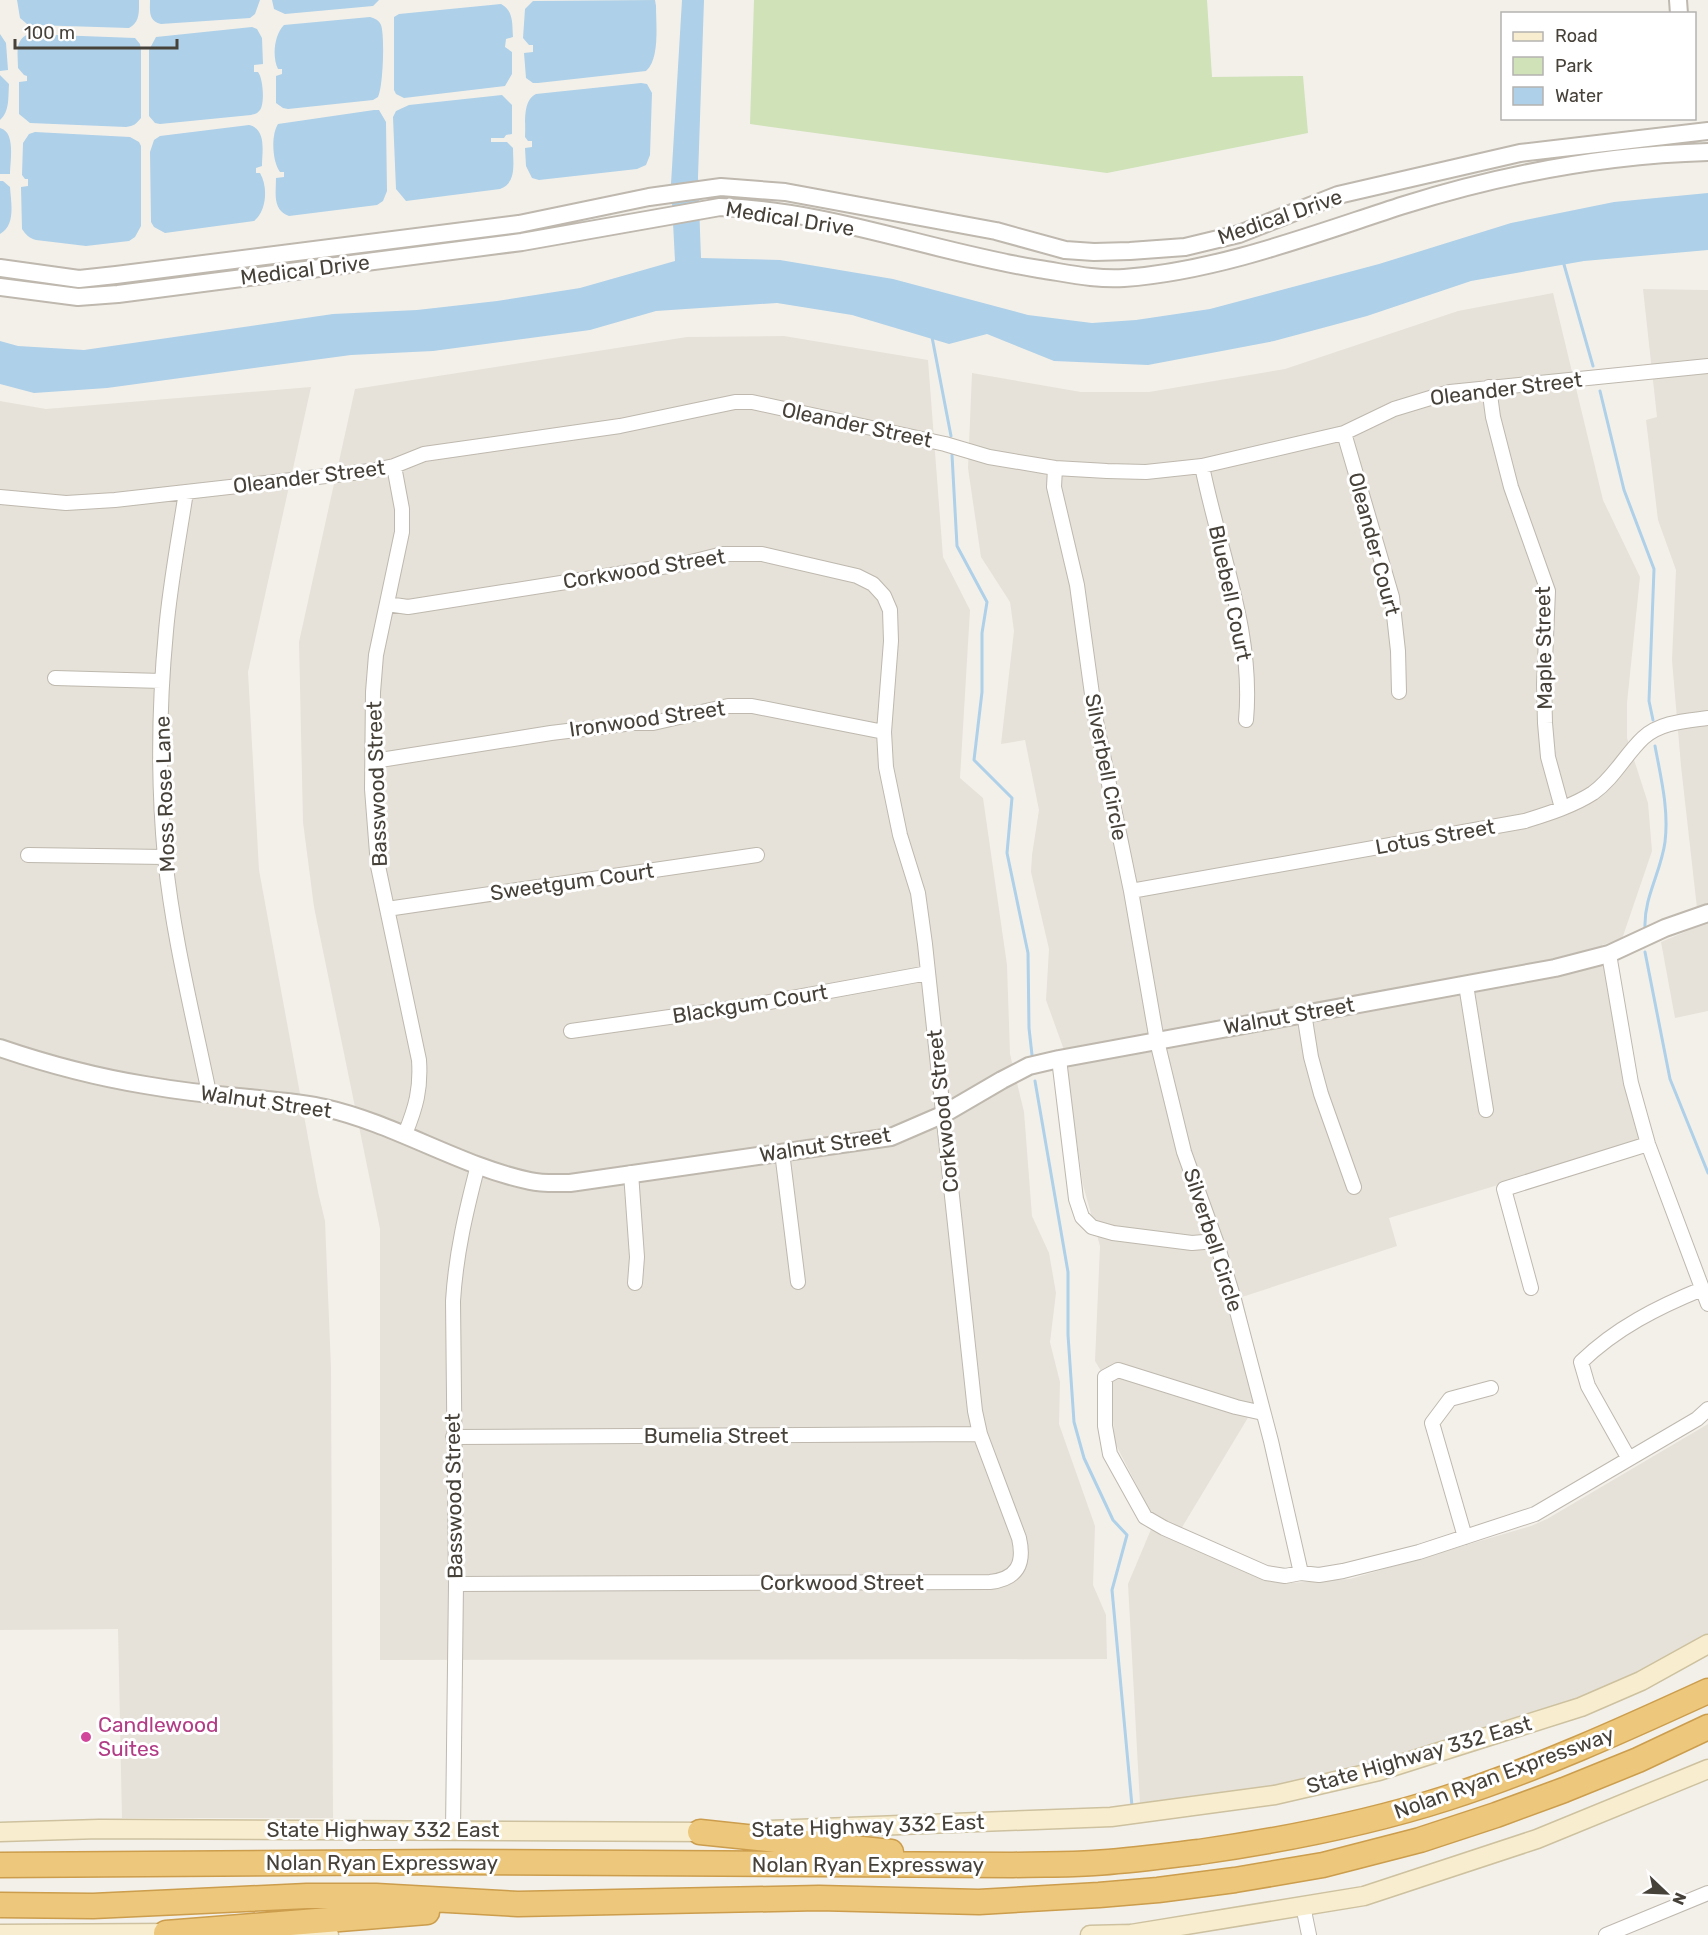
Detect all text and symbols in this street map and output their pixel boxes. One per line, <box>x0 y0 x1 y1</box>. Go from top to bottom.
scale bar <box>15 12 177 50</box>
legend <box>1501 12 1696 120</box>
text: 100 m <box>24 22 75 44</box>
text: Road <box>1555 25 1598 47</box>
text: Park <box>1555 55 1593 77</box>
text: Water <box>1555 85 1603 107</box>
street label: Medical Drive <box>1214 184 1345 250</box>
street label: Medical Drive <box>724 196 856 241</box>
street label: Medical Drive <box>239 249 371 290</box>
street label: Oleander Street <box>1428 367 1583 410</box>
street label: Oleander Street <box>780 396 935 453</box>
street label: Oleander Street <box>231 455 386 498</box>
street label: Oleander Court <box>1343 470 1406 618</box>
street label: Bluebell Court <box>1204 523 1257 663</box>
street label: Corkwood Street <box>561 543 727 594</box>
street label: Maple Street <box>1530 586 1557 710</box>
street label: Silverbell Circle <box>1080 691 1133 842</box>
street label: Ironwood Street <box>567 695 726 742</box>
street label: Basswood Street <box>361 701 392 867</box>
street label: Moss Rose Lane <box>149 715 180 873</box>
street label: Lotus Street <box>1373 814 1497 859</box>
street label: Sweetgum Court <box>488 858 655 905</box>
street label: Blackgum Court <box>671 979 829 1028</box>
street label: Walnut Street <box>1221 992 1356 1039</box>
street label: Corkwood Street <box>922 1028 963 1194</box>
street label: Walnut Street <box>199 1080 333 1123</box>
street label: Walnut Street <box>758 1122 892 1167</box>
street label: Silverbell Circle <box>1179 1165 1248 1315</box>
street label: Basswood Street <box>440 1413 467 1579</box>
street label: Bumelia Street <box>644 1423 788 1448</box>
street label: Corkwood Street <box>760 1570 924 1595</box>
street label: State Highway 332 East <box>1303 1710 1534 1799</box>
place label: Candlewood Suites <box>98 1712 219 1761</box>
street label: Nolan Ryan Expressway <box>1390 1721 1618 1824</box>
marker: Candlewood Suites <box>79 1730 93 1744</box>
street label: State Highway 332 East <box>751 1809 985 1842</box>
street label: State Highway 332 East <box>266 1817 500 1842</box>
street label: Nolan Ryan Expressway <box>266 1850 499 1875</box>
street label: Nolan Ryan Expressway <box>752 1852 985 1877</box>
north arrow <box>1636 1863 1696 1923</box>
text: N <box>1668 1890 1690 1908</box>

